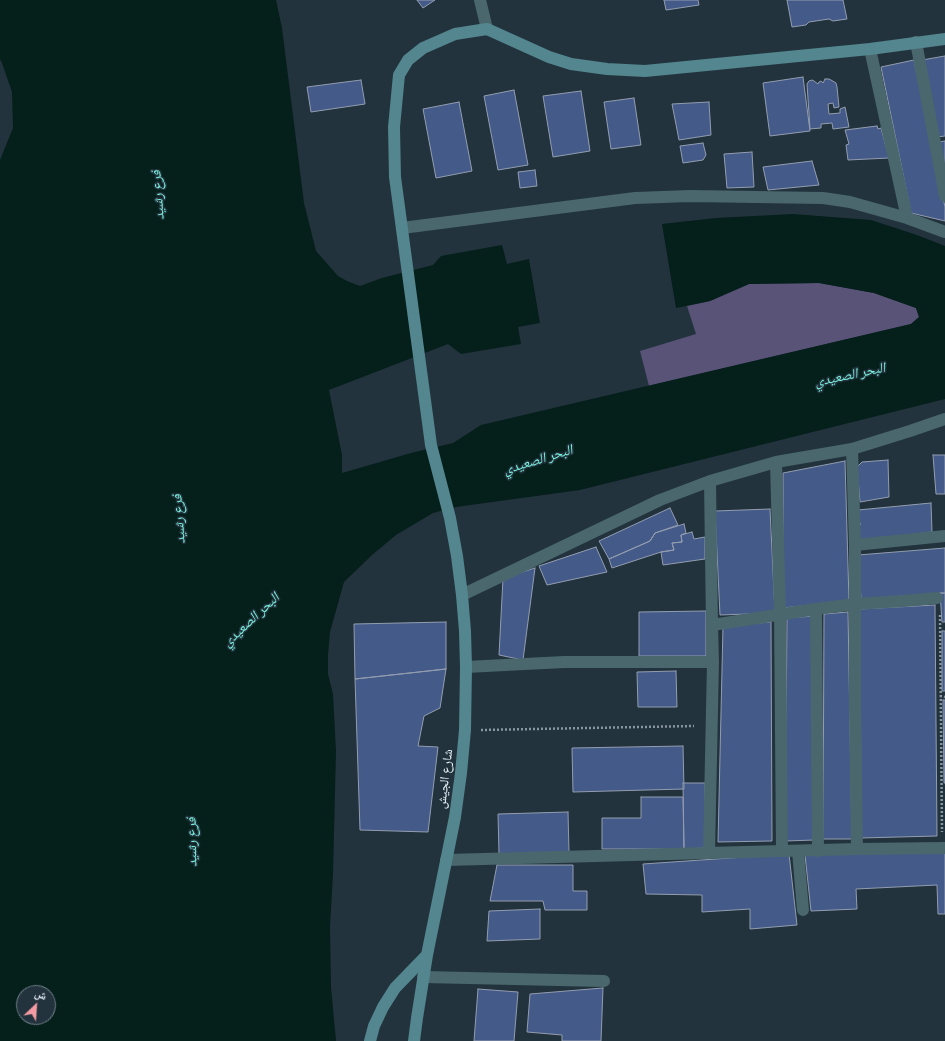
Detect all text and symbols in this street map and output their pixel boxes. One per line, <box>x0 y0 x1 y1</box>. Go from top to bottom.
water label: فرع رشيد <box>148 170 168 220</box>
water label: البحر الصعيدي <box>813 359 887 391</box>
water label: البحر الصعيدي <box>501 441 575 479</box>
water label: فرع رشيد <box>169 494 189 544</box>
water label: البحر الصعيدي <box>219 589 283 651</box>
street label: شارع الجيش <box>434 748 456 810</box>
water label: فرع رشيد <box>183 817 201 867</box>
north arrow <box>16 985 56 1025</box>
text: ش <box>33 986 49 1003</box>

